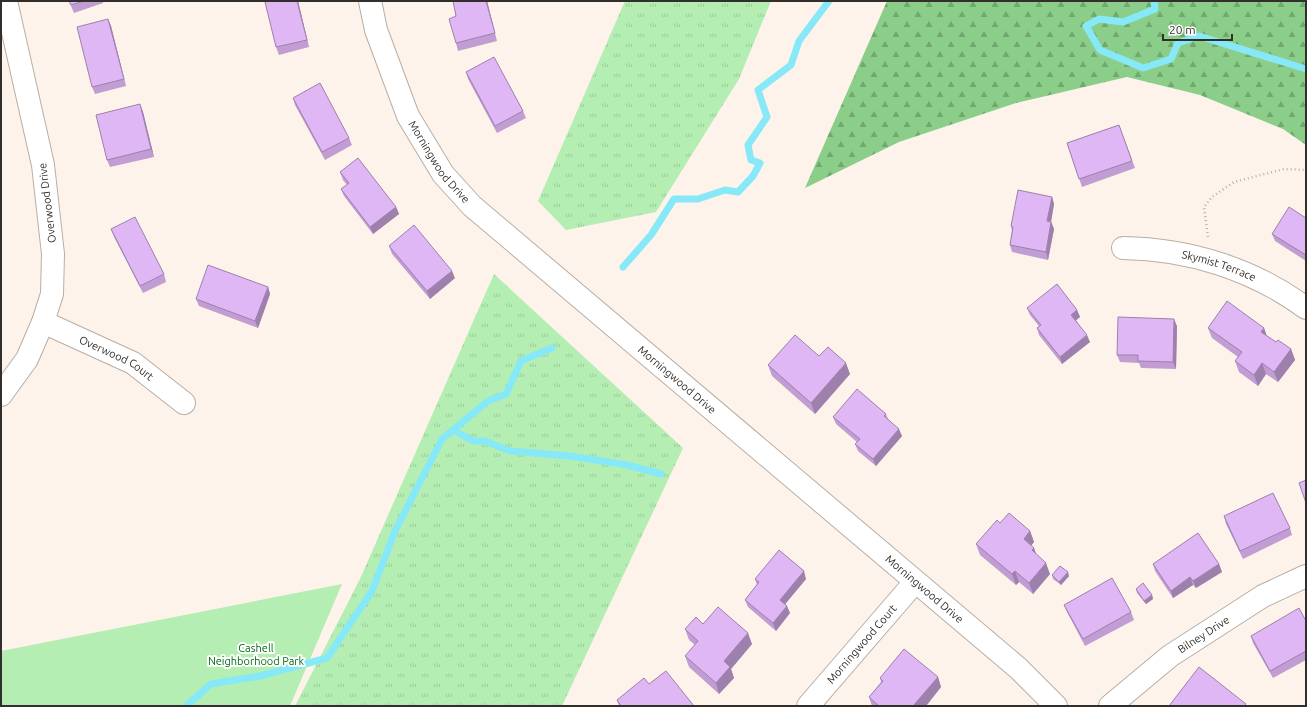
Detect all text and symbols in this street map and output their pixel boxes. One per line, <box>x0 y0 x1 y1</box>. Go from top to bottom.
scale bar <box>1163 16 1232 42</box>
text: 20 m <box>1169 23 1196 36</box>
street label: Morningwood Drive <box>406 118 472 205</box>
street label: Overwood Drive <box>36 162 58 244</box>
street label: Skymist Terrace <box>1181 248 1258 283</box>
street label: Overwood Court <box>78 333 156 383</box>
street label: Morningwood Drive <box>636 343 718 416</box>
street label: Morningwood Drive <box>883 553 966 625</box>
street label: Morningwood Court <box>824 602 899 686</box>
street label: Bilney Drive <box>1176 613 1231 655</box>
park label: Cashell Neighborhood Park <box>208 642 305 667</box>

